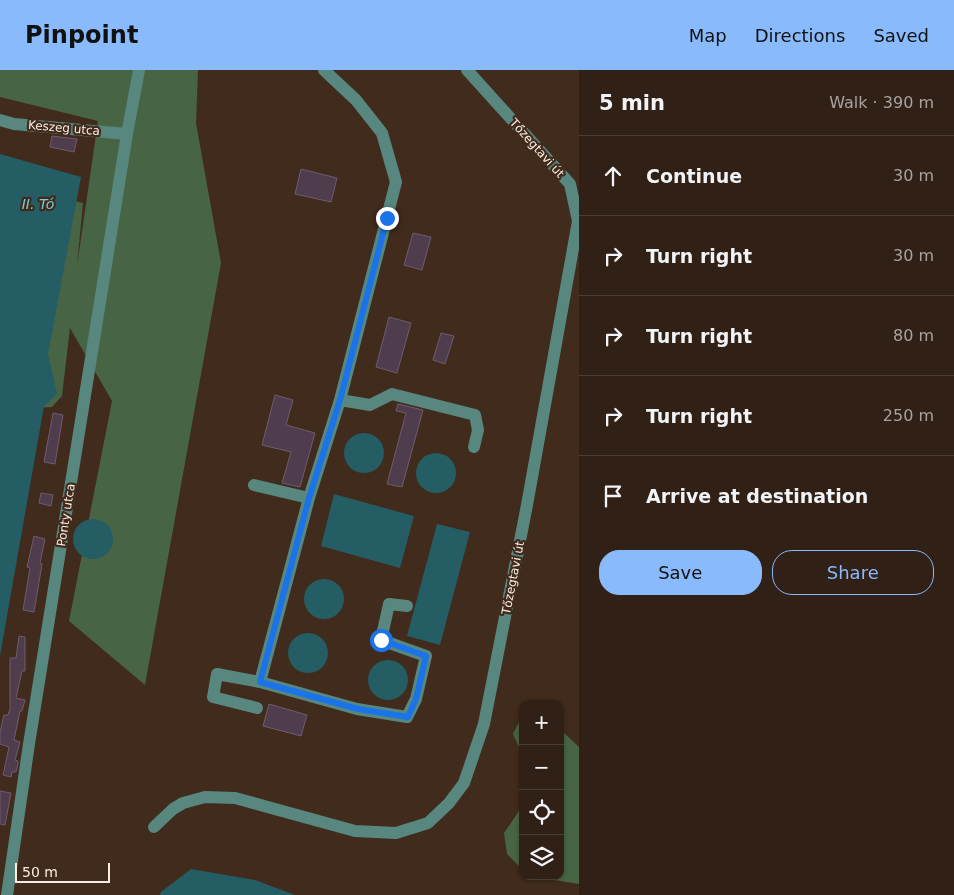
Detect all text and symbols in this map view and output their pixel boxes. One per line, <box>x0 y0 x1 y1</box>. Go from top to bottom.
text: Pinpoint <box>25 21 138 49</box>
text: Map <box>689 25 727 46</box>
text: Directions <box>755 25 845 46</box>
text: Saved <box>873 25 929 46</box>
text: 5 min <box>599 91 665 115</box>
text: Walk · 390 m <box>829 93 934 112</box>
street label: Tőzegtavi út <box>506 115 567 181</box>
street label: Keszeg utca <box>27 118 101 138</box>
icon: ahead <box>599 162 627 190</box>
text: Continue <box>646 165 742 187</box>
text: 30 m <box>893 166 934 185</box>
water label: II. Tó <box>22 196 55 212</box>
route end <box>376 207 399 230</box>
icon: right <box>599 242 627 270</box>
text: Turn right <box>646 245 752 267</box>
text: 30 m <box>893 246 934 265</box>
icon: right <box>599 322 627 350</box>
text: Turn right <box>646 325 752 347</box>
text: 80 m <box>893 326 934 345</box>
icon: right <box>599 402 627 430</box>
text: Turn right <box>646 405 752 427</box>
text: 250 m <box>883 406 934 425</box>
street label: Ponty utca <box>54 482 78 548</box>
icon: arrive <box>599 482 627 510</box>
text: Arrive at destination <box>646 485 868 507</box>
street label: Tőzegtavi út <box>499 540 527 617</box>
button: Save <box>599 550 762 595</box>
button: Share <box>772 550 934 595</box>
route start <box>370 629 393 652</box>
map controls <box>519 700 564 880</box>
button: + <box>519 700 564 745</box>
button: − <box>519 745 564 790</box>
button: locate <box>519 790 564 835</box>
button: layers <box>519 835 564 880</box>
scale bar <box>15 860 110 883</box>
text: 50 m <box>22 864 58 880</box>

